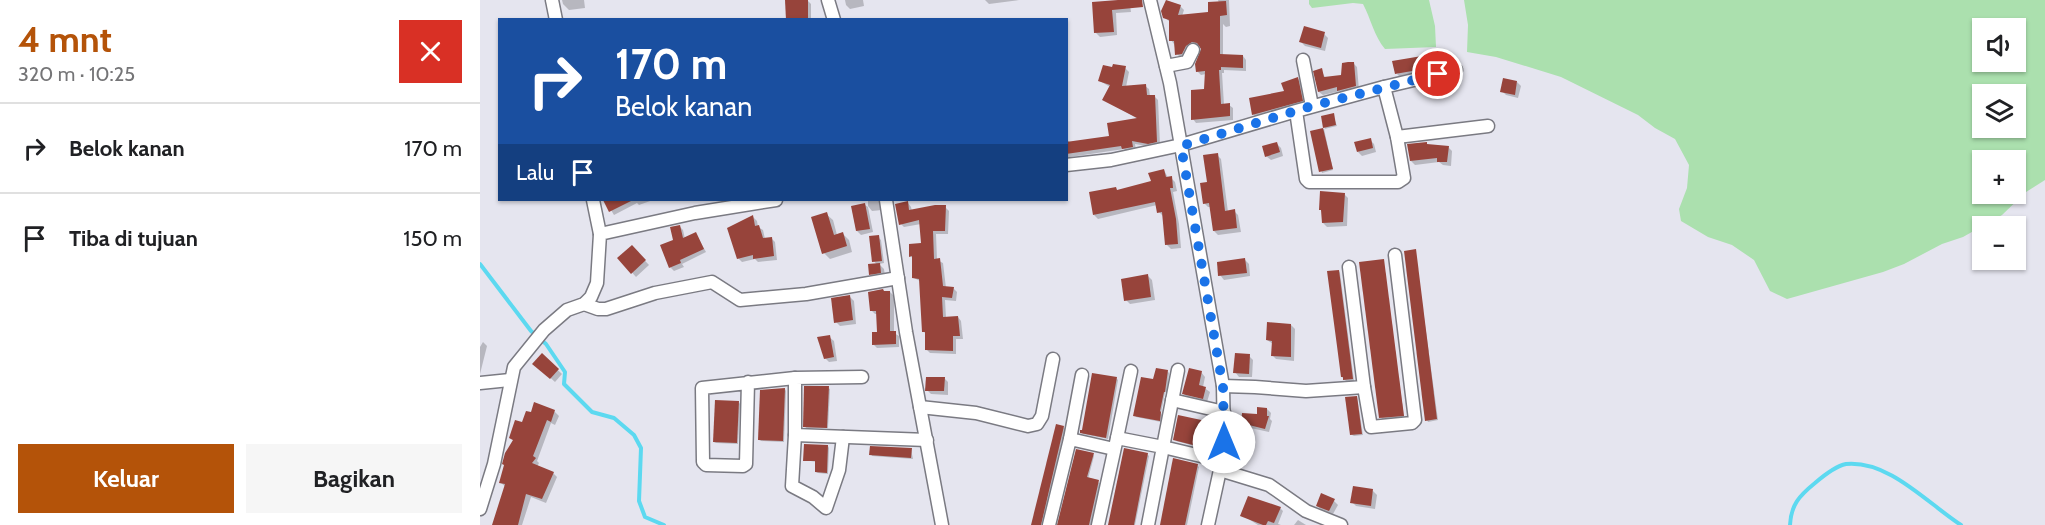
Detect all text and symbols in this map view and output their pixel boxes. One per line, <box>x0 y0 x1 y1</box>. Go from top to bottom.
text: 4 mnt <box>18 17 112 61</box>
map controls <box>1972 18 2026 270</box>
button: sound <box>1972 18 2026 72</box>
button: close <box>399 20 462 83</box>
text: 170 m <box>615 38 727 90</box>
icon: right <box>516 42 594 120</box>
pin <box>1412 48 1463 99</box>
icon: arrive <box>1421 57 1454 90</box>
text: 320 m · 10:25 <box>18 62 135 86</box>
button: layers <box>1972 84 2026 138</box>
text: Belok kanan <box>615 90 752 123</box>
icon: right <box>18 132 51 165</box>
text: Belok kanan <box>69 135 185 162</box>
text: 170 m <box>404 135 462 162</box>
button: + <box>1972 150 2026 204</box>
icon: arrive <box>566 156 599 189</box>
text: Lalu <box>516 159 554 186</box>
button: − <box>1972 216 2026 270</box>
icon: arrive <box>18 222 51 255</box>
text: Tiba di tujuan <box>69 225 198 252</box>
text: 150 m <box>403 225 462 252</box>
position arrow <box>1192 410 1256 474</box>
button: Keluar <box>18 444 234 513</box>
button: Bagikan <box>246 444 462 513</box>

